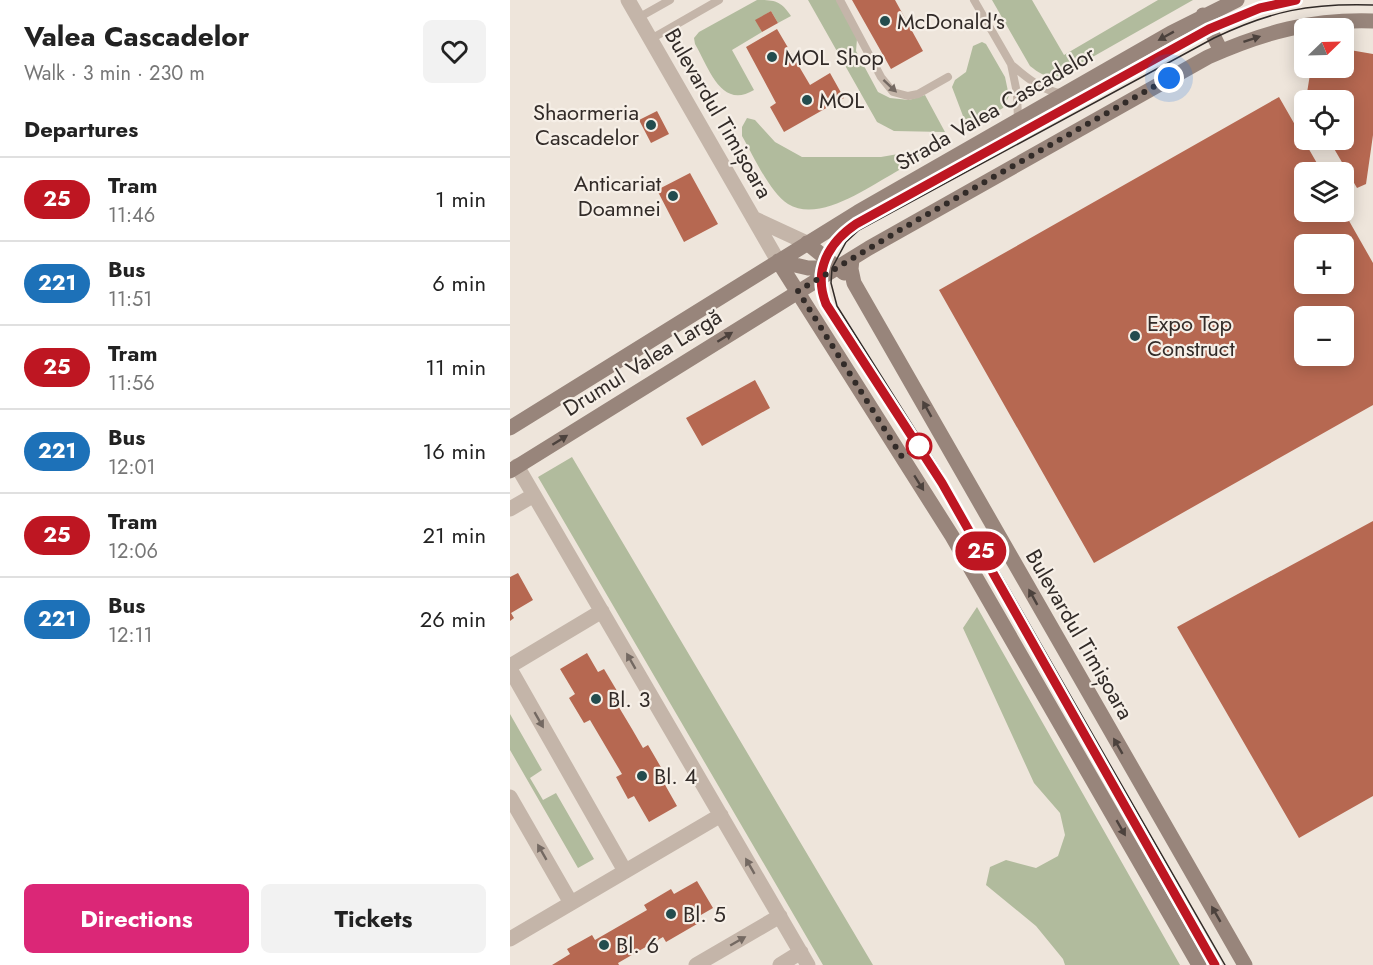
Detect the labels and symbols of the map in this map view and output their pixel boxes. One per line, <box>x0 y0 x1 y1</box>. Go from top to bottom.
place label: McDonald's <box>897 5 1005 37</box>
marker: McDonald's <box>878 14 892 28</box>
north arrow <box>1294 18 1354 78</box>
street label: Bulevardul Timișoara <box>657 22 781 204</box>
one-way arrow <box>1157 31 1174 41</box>
one-way arrow <box>1243 34 1261 43</box>
street label: Strada Valea Cascadelor <box>889 37 1101 178</box>
place label: MOL Shop <box>784 41 884 73</box>
marker: MOL Shop <box>765 50 779 64</box>
your location <box>1154 63 1184 93</box>
one-way arrow <box>883 79 898 93</box>
place label: MOL <box>819 84 864 116</box>
marker: MOL <box>800 93 814 107</box>
place label: Shaormeria Cascadelor <box>533 96 639 153</box>
marker: Shaormeria Cascadelor <box>644 118 658 132</box>
place label: Anticariat Doamnei <box>574 167 662 224</box>
marker: Anticariat Doamnei <box>666 189 680 203</box>
street label: Drumul Valea Largă <box>556 300 728 424</box>
place label: Expo Top Construct <box>1147 307 1235 364</box>
marker: Expo Top Construct <box>1128 329 1142 343</box>
one-way arrow <box>717 331 733 342</box>
one-way arrow <box>922 401 932 418</box>
unlabelled marker <box>906 433 932 459</box>
one-way arrow <box>552 434 568 445</box>
one-way arrow <box>913 475 924 491</box>
line badge: 25 <box>954 532 1008 570</box>
street label: Bulevardul Timișoara <box>1018 543 1142 725</box>
one-way arrow <box>1028 589 1038 606</box>
one-way arrow <box>626 652 636 669</box>
place label: Bl. 3 <box>608 683 651 715</box>
marker: Bl. 3 <box>589 692 603 706</box>
one-way arrow <box>534 712 544 729</box>
one-way arrow <box>1114 737 1124 754</box>
place label: Bl. 4 <box>654 760 698 792</box>
marker: Bl. 4 <box>635 769 649 783</box>
one-way arrow <box>1115 820 1126 836</box>
one-way arrow <box>537 843 547 860</box>
one-way arrow <box>745 858 756 874</box>
place label: Bl. 5 <box>683 898 726 930</box>
one-way arrow <box>1211 906 1222 922</box>
marker: Bl. 5 <box>664 907 678 921</box>
place label: Bl. 6 <box>616 929 659 961</box>
one-way arrow <box>730 935 746 946</box>
marker: Bl. 6 <box>597 938 611 952</box>

